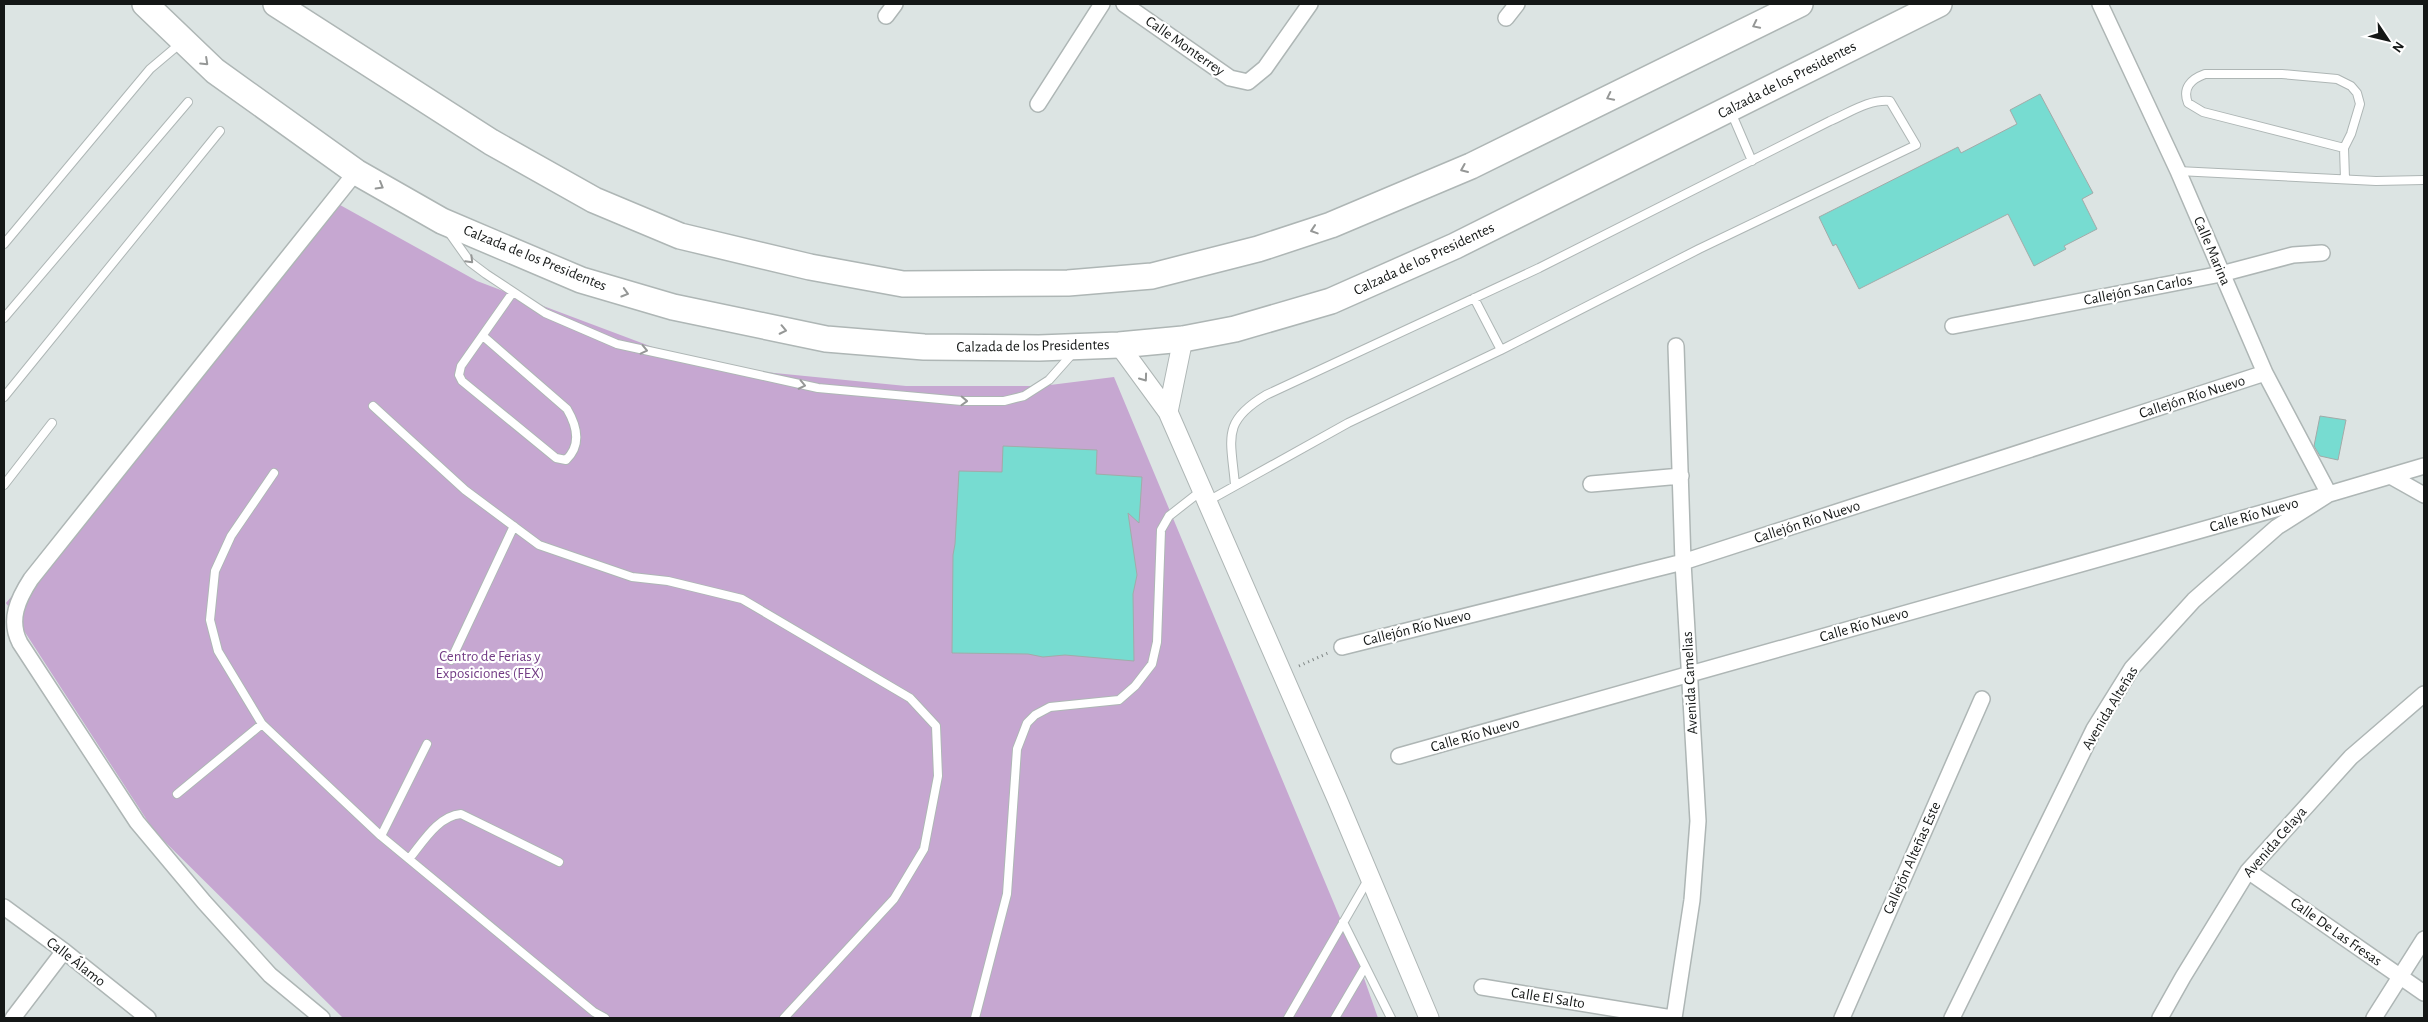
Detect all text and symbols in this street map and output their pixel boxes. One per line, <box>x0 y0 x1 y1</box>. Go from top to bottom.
street label: Calle Monterrey <box>1143 13 1228 79</box>
north arrow <box>2363 15 2413 65</box>
one-way arrow <box>1752 19 1761 29</box>
street label: Calzada de los Presidentes <box>1715 39 1859 121</box>
text: N <box>2389 39 2406 55</box>
one-way arrow <box>200 56 209 65</box>
one-way arrow <box>1606 91 1615 101</box>
one-way arrow <box>1460 162 1469 173</box>
one-way arrow <box>375 180 384 190</box>
street label: Calle Marina <box>2191 214 2233 288</box>
street label: Calzada de los Presidentes <box>1352 220 1496 298</box>
street label: Calzada de los Presidentes <box>461 222 609 294</box>
one-way arrow <box>1310 225 1318 235</box>
one-way arrow <box>464 255 473 264</box>
street label: Callejón San Carlos <box>2082 272 2194 308</box>
one-way arrow <box>620 287 628 297</box>
one-way arrow <box>778 324 787 335</box>
street label: Calzada de los Presidentes <box>956 337 1110 355</box>
one-way arrow <box>639 344 648 355</box>
one-way arrow <box>1137 373 1147 382</box>
street label: Callejón Río Nuevo <box>2137 373 2247 421</box>
one-way arrow <box>798 379 807 390</box>
one-way arrow <box>960 395 968 406</box>
street label: Calle Río Nuevo <box>2208 495 2300 535</box>
street label: Callejón Río Nuevo <box>1752 498 1862 546</box>
street label: Calle Río Nuevo <box>1818 605 1910 645</box>
street label: Callejón Río Nuevo <box>1362 607 1472 649</box>
street label: Avenida Camelias <box>1680 631 1700 735</box>
park label: Centro de Ferias y Exposiciones (FEX) <box>436 649 544 681</box>
street label: Avenida Alteñas <box>2079 664 2141 752</box>
street label: Calle Río Nuevo <box>1429 715 1521 755</box>
street label: Callejón Alteñas Este <box>1880 799 1944 916</box>
street label: Avenida Celaya <box>2240 804 2310 880</box>
street label: Calle De Las Fresas <box>2288 895 2384 969</box>
street label: Calle Álamo <box>44 933 109 989</box>
street label: Calle El Salto <box>1510 985 1586 1011</box>

